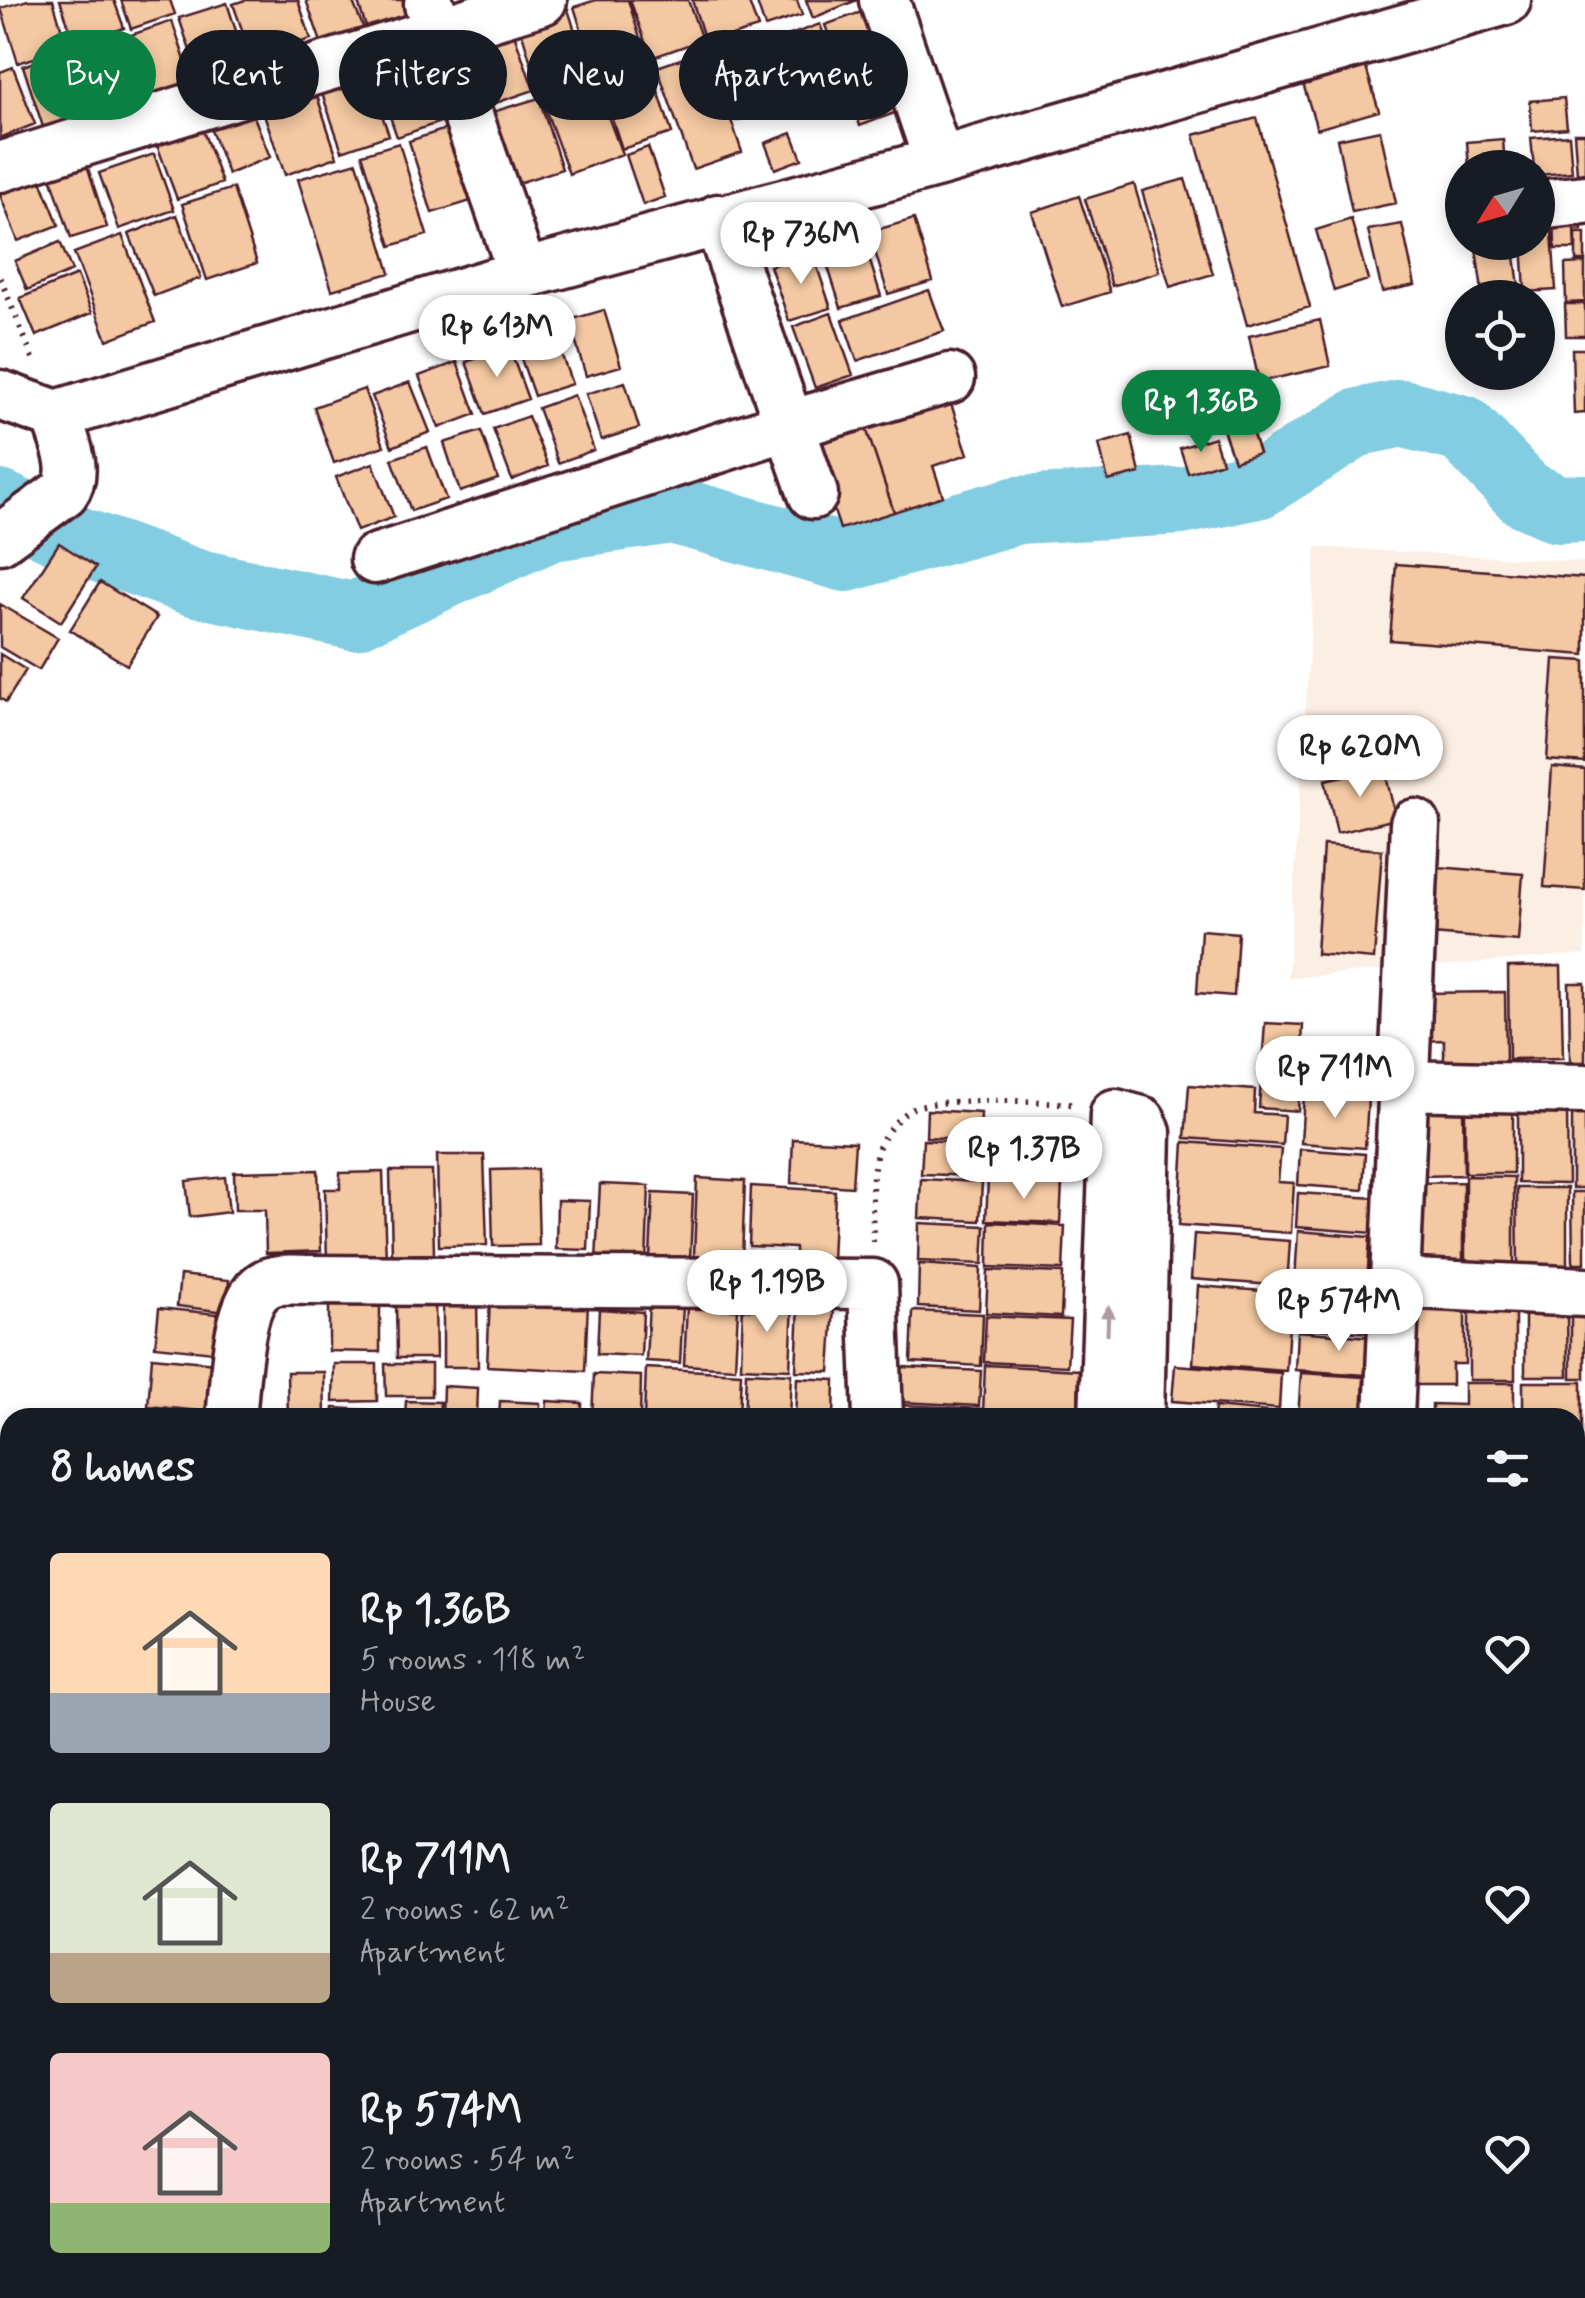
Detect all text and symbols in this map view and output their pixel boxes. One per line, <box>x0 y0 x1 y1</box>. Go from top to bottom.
chip: Buy <box>30 30 156 120</box>
chip: Rent <box>176 30 319 120</box>
chip: Filters <box>339 30 507 120</box>
chip: New <box>527 30 659 120</box>
chip: Apartment <box>679 30 908 120</box>
north arrow <box>1445 150 1555 260</box>
map controls <box>1445 150 1555 390</box>
pin: Rp 736M <box>709 202 893 287</box>
text: Rp 736M <box>742 213 860 255</box>
button: locate <box>1445 280 1555 390</box>
pin: Rp 613M <box>405 295 589 380</box>
text: Rp 613M <box>441 306 553 348</box>
pin: Rp 1.36B <box>1098 370 1304 455</box>
text: Rp 1.36B <box>1144 381 1258 423</box>
pin: Rp 620M <box>1268 715 1452 800</box>
text: Rp 620M <box>1299 726 1421 768</box>
pin: Rp 711M <box>1243 1036 1427 1121</box>
text: Rp 711M <box>1277 1047 1393 1089</box>
pin: Rp 1.37B <box>921 1117 1127 1202</box>
text: Rp 1.37B <box>967 1128 1081 1170</box>
pin: Rp 1.19B <box>664 1250 870 1335</box>
text: Rp 1.19B <box>709 1261 825 1303</box>
pin: Rp 574M <box>1247 1269 1431 1354</box>
text: Rp 574M <box>1277 1280 1401 1322</box>
one-way arrow <box>1100 1304 1116 1336</box>
text: 8 homes <box>50 1441 195 1496</box>
icon: filters <box>1480 1441 1535 1496</box>
text: Rp 1.36B <box>360 1584 511 1639</box>
icon: home <box>130 1593 250 1713</box>
icon: heart <box>1480 1626 1535 1681</box>
text: 5 rooms · 118 m² <box>360 1639 585 1681</box>
text: House <box>360 1681 436 1723</box>
text: Rp 711M <box>360 1834 511 1889</box>
icon: home <box>130 1843 250 1963</box>
icon: heart <box>1480 1876 1535 1931</box>
text: 2 rooms · 62 m² <box>360 1889 569 1931</box>
text: Apartment <box>360 1931 505 1973</box>
text: Rp 574M <box>360 2084 522 2139</box>
icon: home <box>130 2093 250 2213</box>
icon: heart <box>1480 2126 1535 2181</box>
text: 2 rooms · 54 m² <box>360 2139 575 2181</box>
text: Apartment <box>360 2181 505 2223</box>

